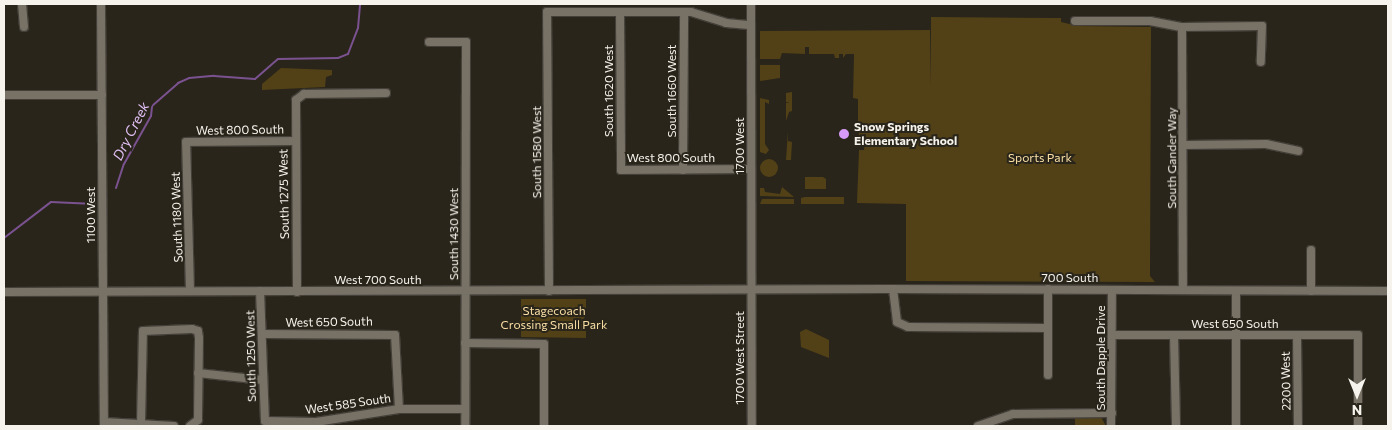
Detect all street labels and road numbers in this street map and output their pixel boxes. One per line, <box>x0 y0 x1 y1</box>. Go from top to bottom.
street label: South 1620 West <box>602 45 616 137</box>
street label: South 1660 West <box>665 45 679 137</box>
street label: South 1580 West <box>530 106 544 198</box>
street label: South Gander Way <box>1165 107 1179 209</box>
street label: 1700 West <box>733 117 747 175</box>
street label: West 800 South <box>196 122 284 138</box>
street label: South 1275 West <box>276 149 292 239</box>
street label: West 800 South <box>627 151 715 165</box>
street label: South 1180 West <box>168 171 186 263</box>
street label: 1100 West <box>84 187 98 243</box>
street label: South 1430 West <box>447 188 461 280</box>
street label: 700 South <box>1042 271 1098 285</box>
street label: West 700 South <box>334 273 422 287</box>
street label: South Dapple Drive <box>1094 306 1108 410</box>
street label: South 1250 West <box>243 310 259 402</box>
street label: 1700 West Street <box>733 311 747 405</box>
street label: West 650 South <box>285 314 373 330</box>
street label: West 650 South <box>1191 317 1279 331</box>
street label: 2200 West <box>1278 351 1294 411</box>
street label: West 585 South <box>304 391 392 417</box>

